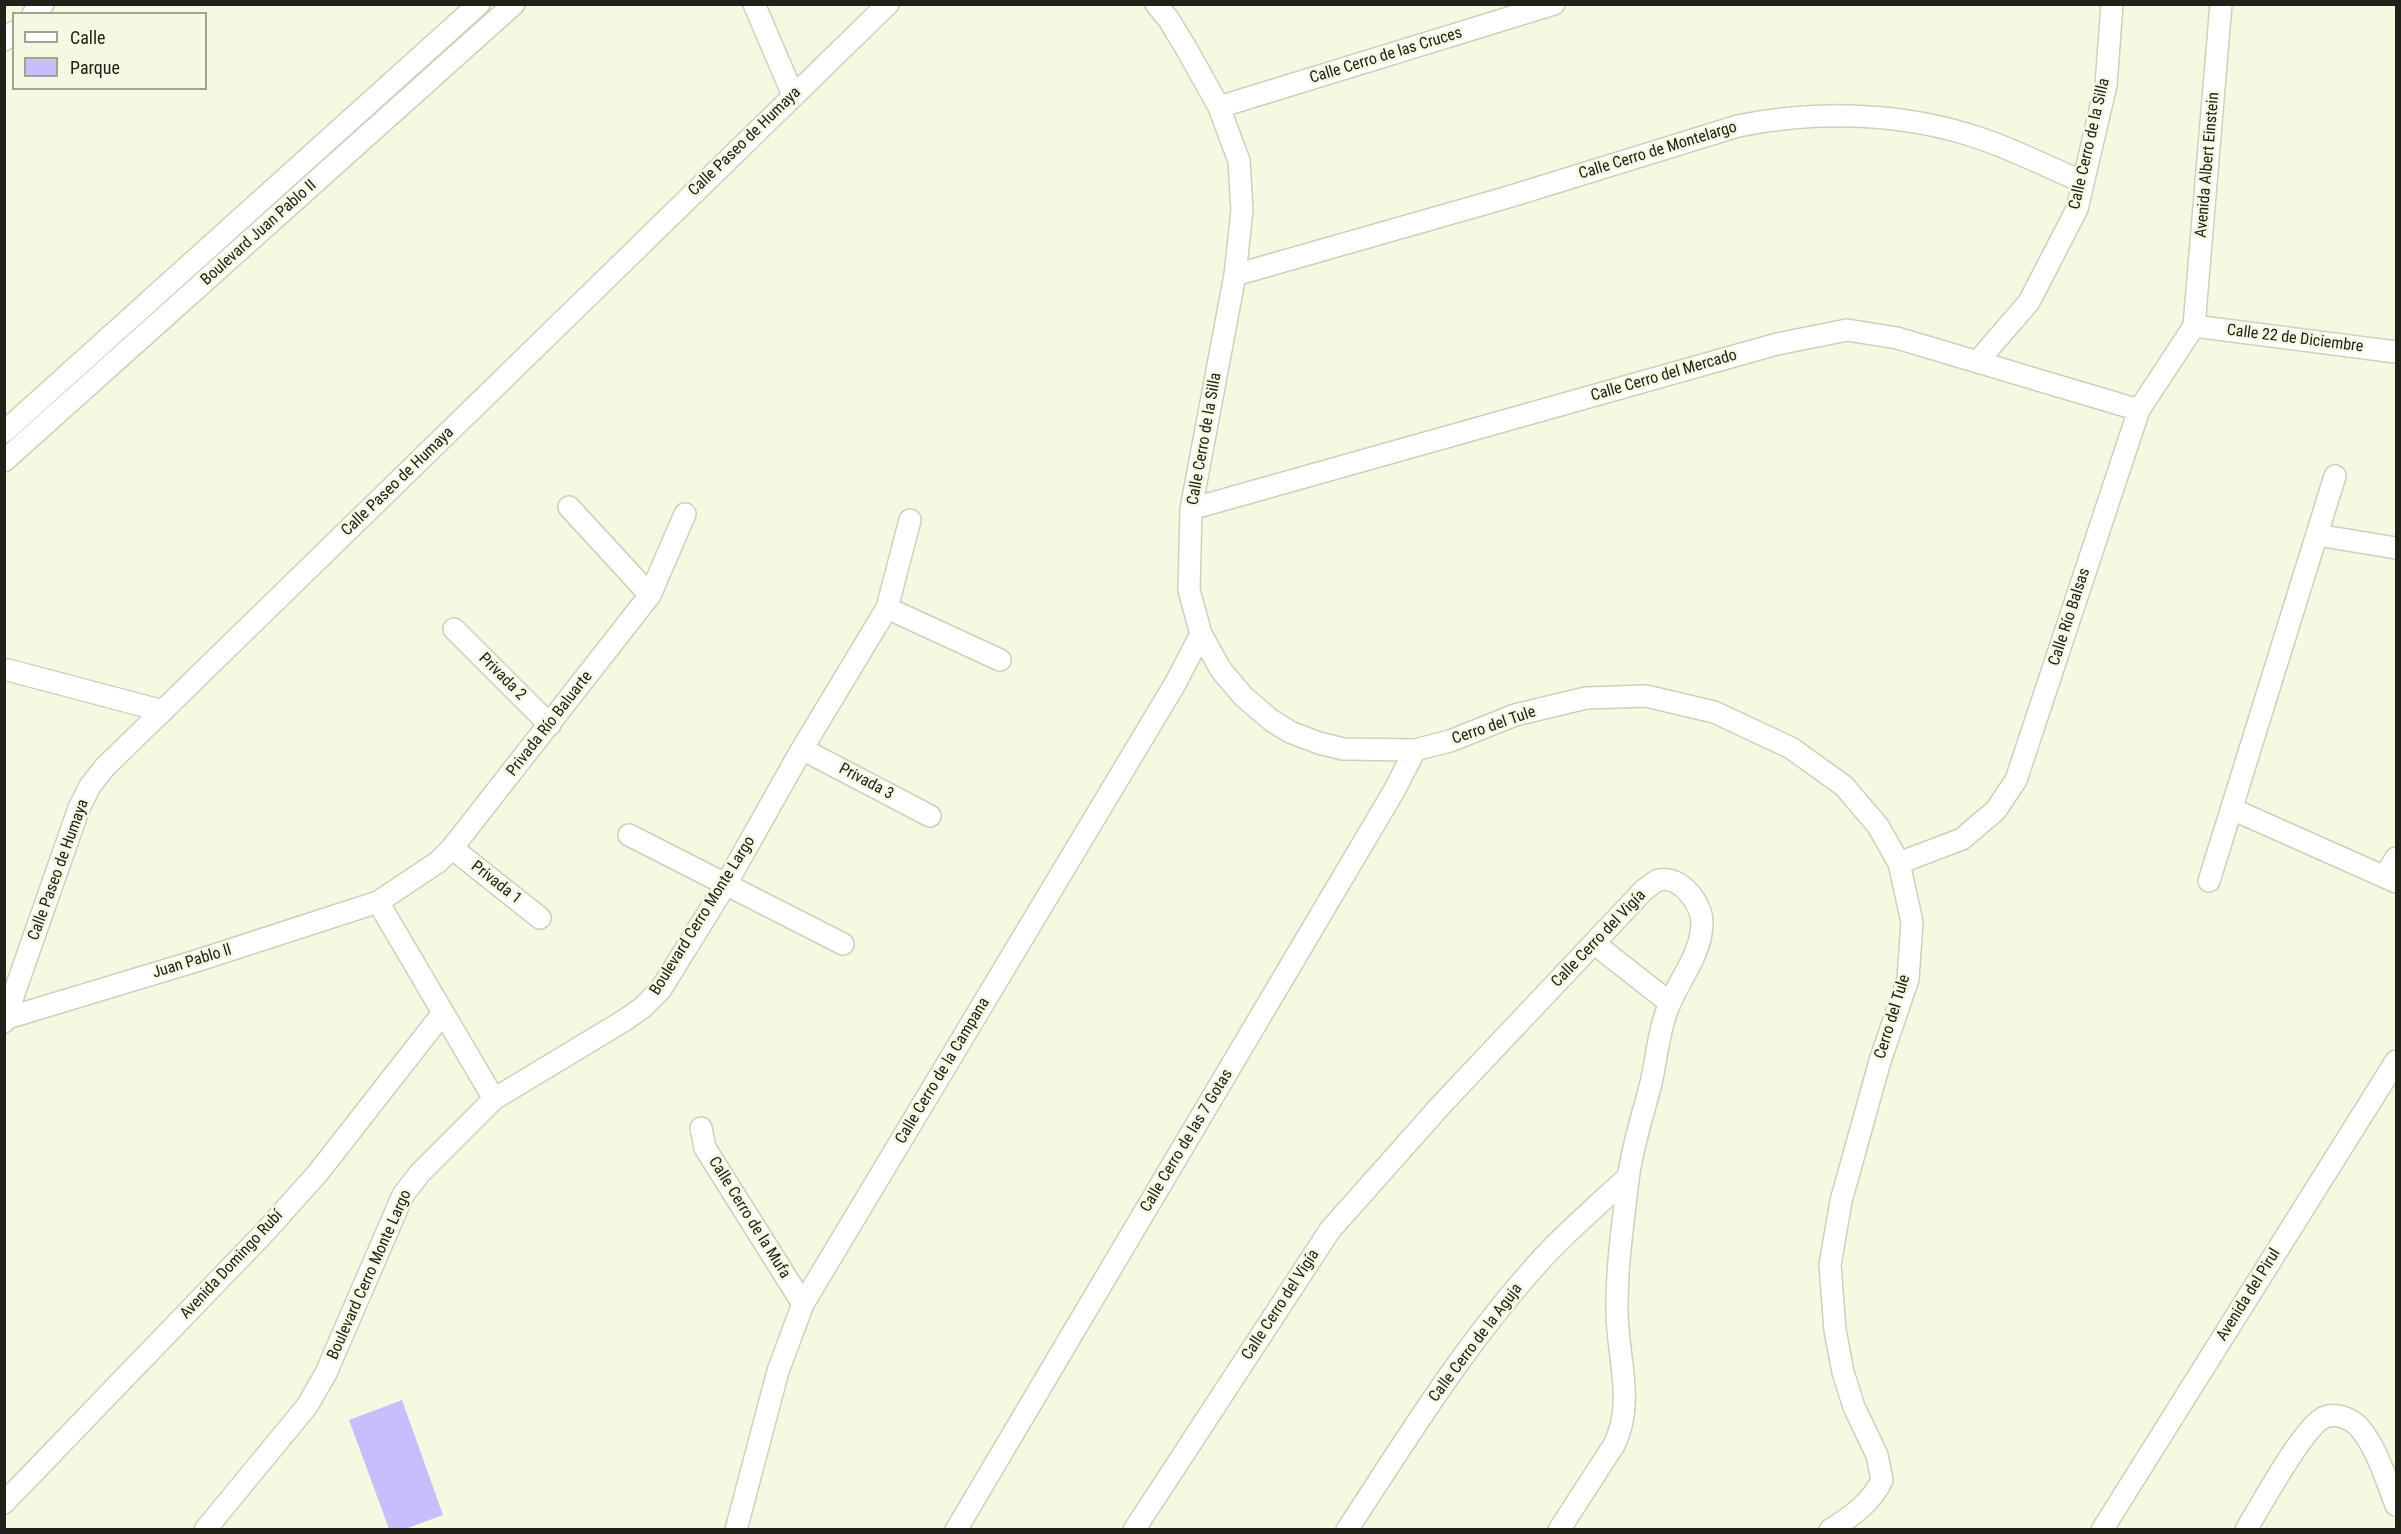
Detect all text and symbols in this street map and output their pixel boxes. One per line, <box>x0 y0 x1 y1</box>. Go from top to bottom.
legend <box>12 12 207 90</box>
street label: Calle Cerro de las Cruces <box>1307 24 1465 88</box>
text: Calle <box>70 27 106 48</box>
text: Parque <box>70 57 120 78</box>
street label: Calle Cerro de la Silla <box>2066 76 2114 212</box>
street label: Calle Paseo de Humaya <box>685 83 805 201</box>
street label: Avenida Albert Einstein <box>2192 91 2224 239</box>
street label: Calle Cerro de Montelargo <box>1577 118 1739 184</box>
street label: Boulevard Juan Pablo II <box>197 176 321 290</box>
street label: Calle 22 de Diciembre <box>2226 321 2364 357</box>
street label: Calle Cerro del Mercado <box>1589 346 1739 406</box>
street label: Calle Cerro de la Silla <box>1184 371 1226 507</box>
street label: Calle Paseo de Humaya <box>338 423 458 541</box>
street label: Calle Río Balsas <box>2045 566 2095 668</box>
street label: Privada 2 <box>474 649 530 705</box>
street label: Privada Río Baluarte <box>503 668 597 780</box>
street label: Cerro del Tule <box>1450 703 1538 749</box>
street label: Privada 3 <box>835 760 897 804</box>
street label: Calle Paseo de Humaya <box>25 797 93 943</box>
street label: Boulevard Cerro Monte Largo <box>646 833 760 999</box>
street label: Privada 1 <box>467 857 525 909</box>
street label: Calle Cerro del Vigía <box>1548 886 1650 992</box>
street label: Juan Pablo ll <box>150 941 234 983</box>
street label: Cerro del Tule <box>1871 973 1915 1061</box>
street label: Calle Cerro de la Campana <box>892 994 994 1148</box>
street label: Calle Cerro de las 7 Gotas <box>1137 1066 1237 1216</box>
street label: Calle Cerro de la Mufa <box>704 1154 794 1282</box>
street label: Boulevard Cerro Monte Largo <box>324 1187 416 1363</box>
street label: Avenida Domingo Rubí <box>177 1207 287 1323</box>
street label: Avenida del Pirul <box>2213 1245 2285 1345</box>
street label: Calle Cerro del Vigía <box>1238 1246 1324 1364</box>
street label: Calle Cerro de la Aguja <box>1425 1280 1527 1406</box>

